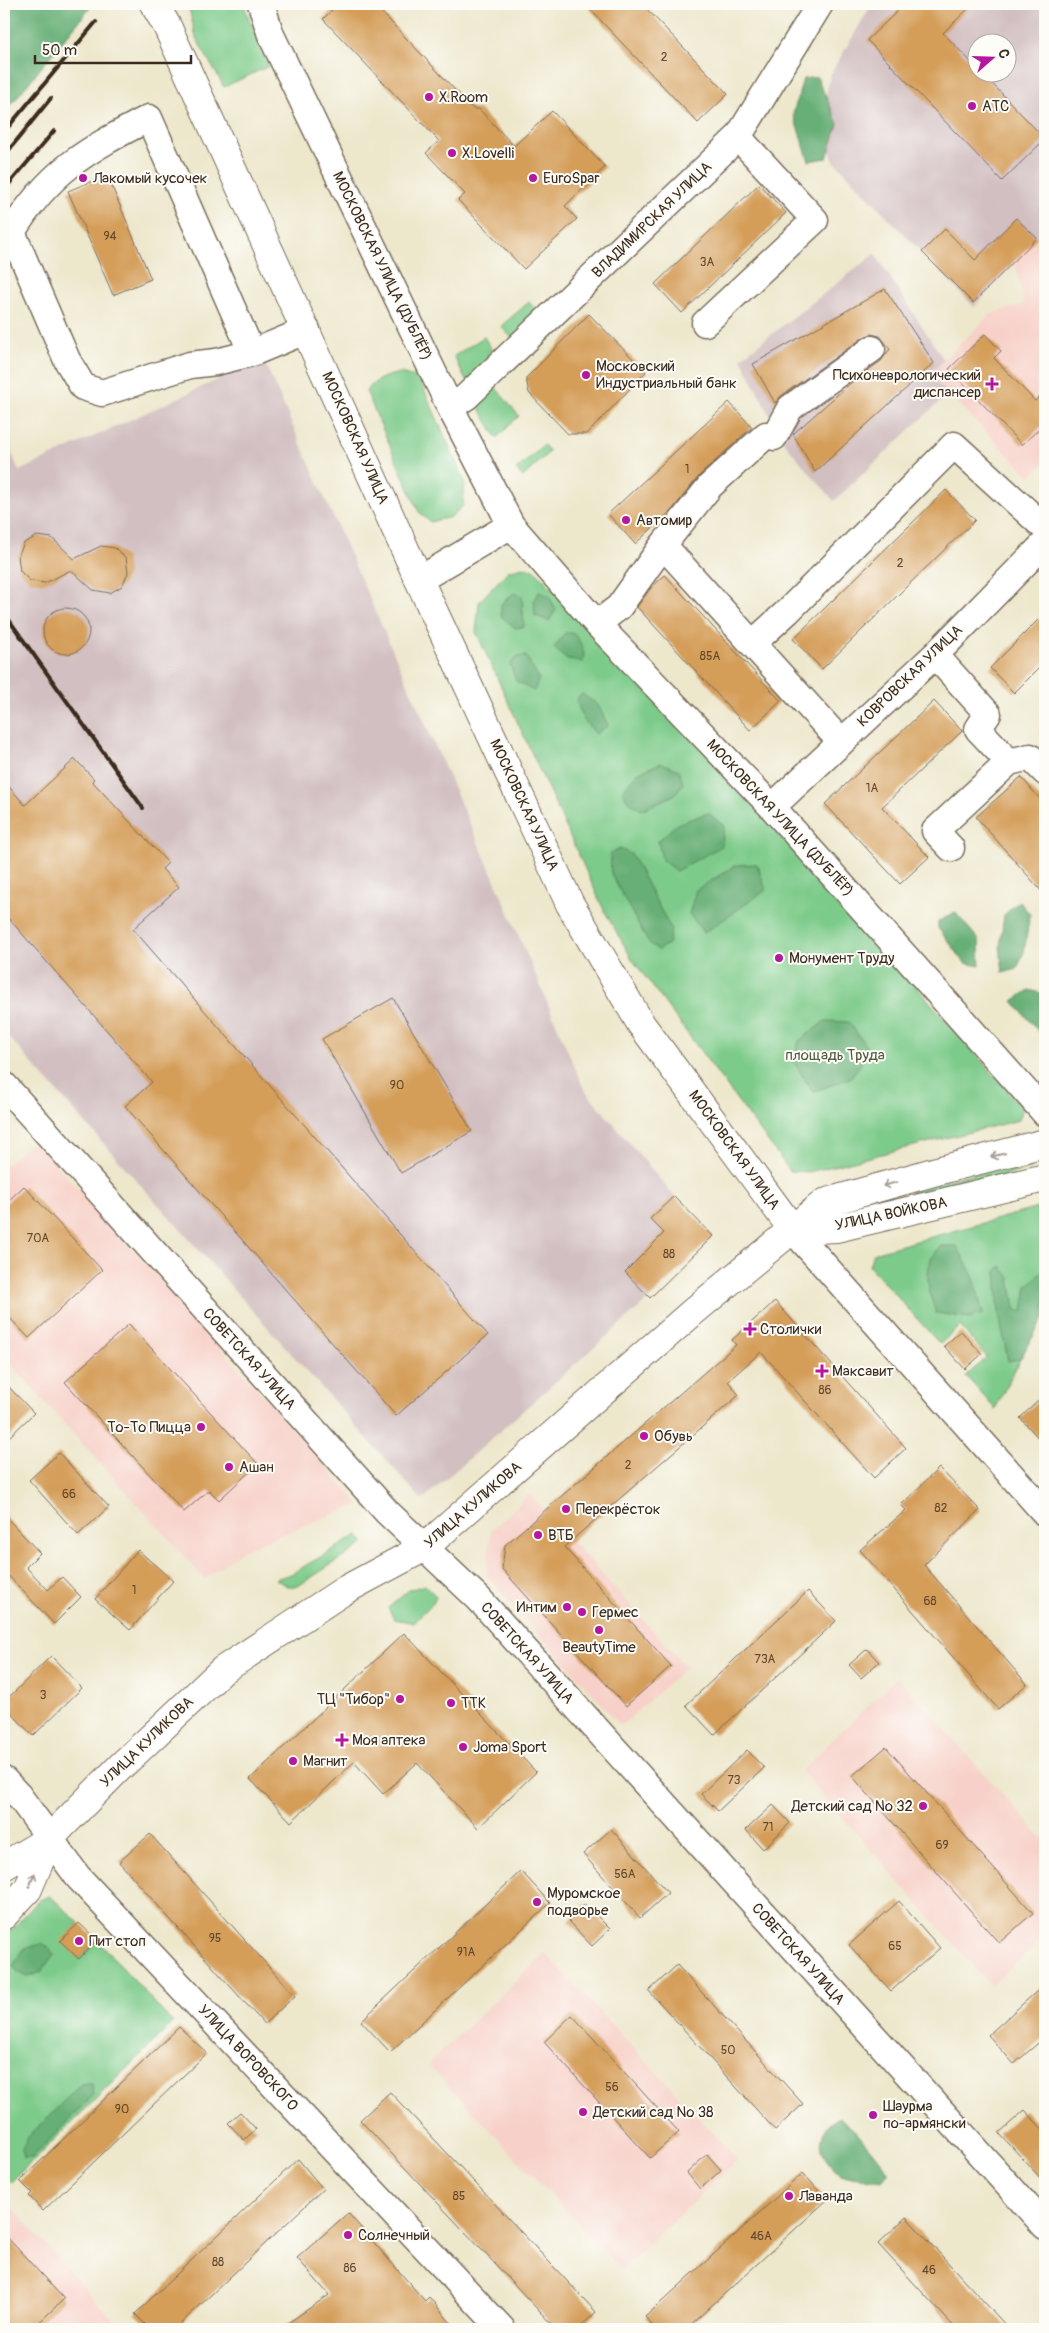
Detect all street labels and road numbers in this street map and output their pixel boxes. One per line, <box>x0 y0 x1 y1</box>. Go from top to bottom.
street label: ВЛАДИМИРСКАЯ УЛИЦА <box>588 158 716 282</box>
street label: МОСКОВСКАЯ УЛИЦА (ДУБЛЁР) <box>328 168 436 364</box>
street label: МОСКОВСКАЯ УЛИЦА <box>317 369 393 507</box>
street label: КОВРОВСКАЯ УЛИЦА <box>853 621 967 731</box>
street label: МОСКОВСКАЯ УЛИЦА <box>485 736 563 874</box>
street label: МОСКОВСКАЯ УЛИЦА (ДУБЛЁР) <box>702 736 858 900</box>
street label: МОСКОВСКАЯ УЛИЦА <box>684 1087 784 1214</box>
street label: УЛИЦА ВОЙКОВА <box>833 1193 949 1235</box>
street label: СОВЕТСКАЯ УЛИЦА <box>198 1304 300 1414</box>
street label: УЛИЦА КУЛИКОВА <box>420 1457 526 1552</box>
street label: СОВЕТСКАЯ УЛИЦА <box>476 1598 578 1708</box>
street label: УЛИЦА КУЛИКОВА <box>96 1692 198 1791</box>
street label: СОВЕТСКАЯ УЛИЦА <box>747 1899 849 2009</box>
street label: УЛИЦА ВОРОВСКОГО <box>194 2001 302 2115</box>

